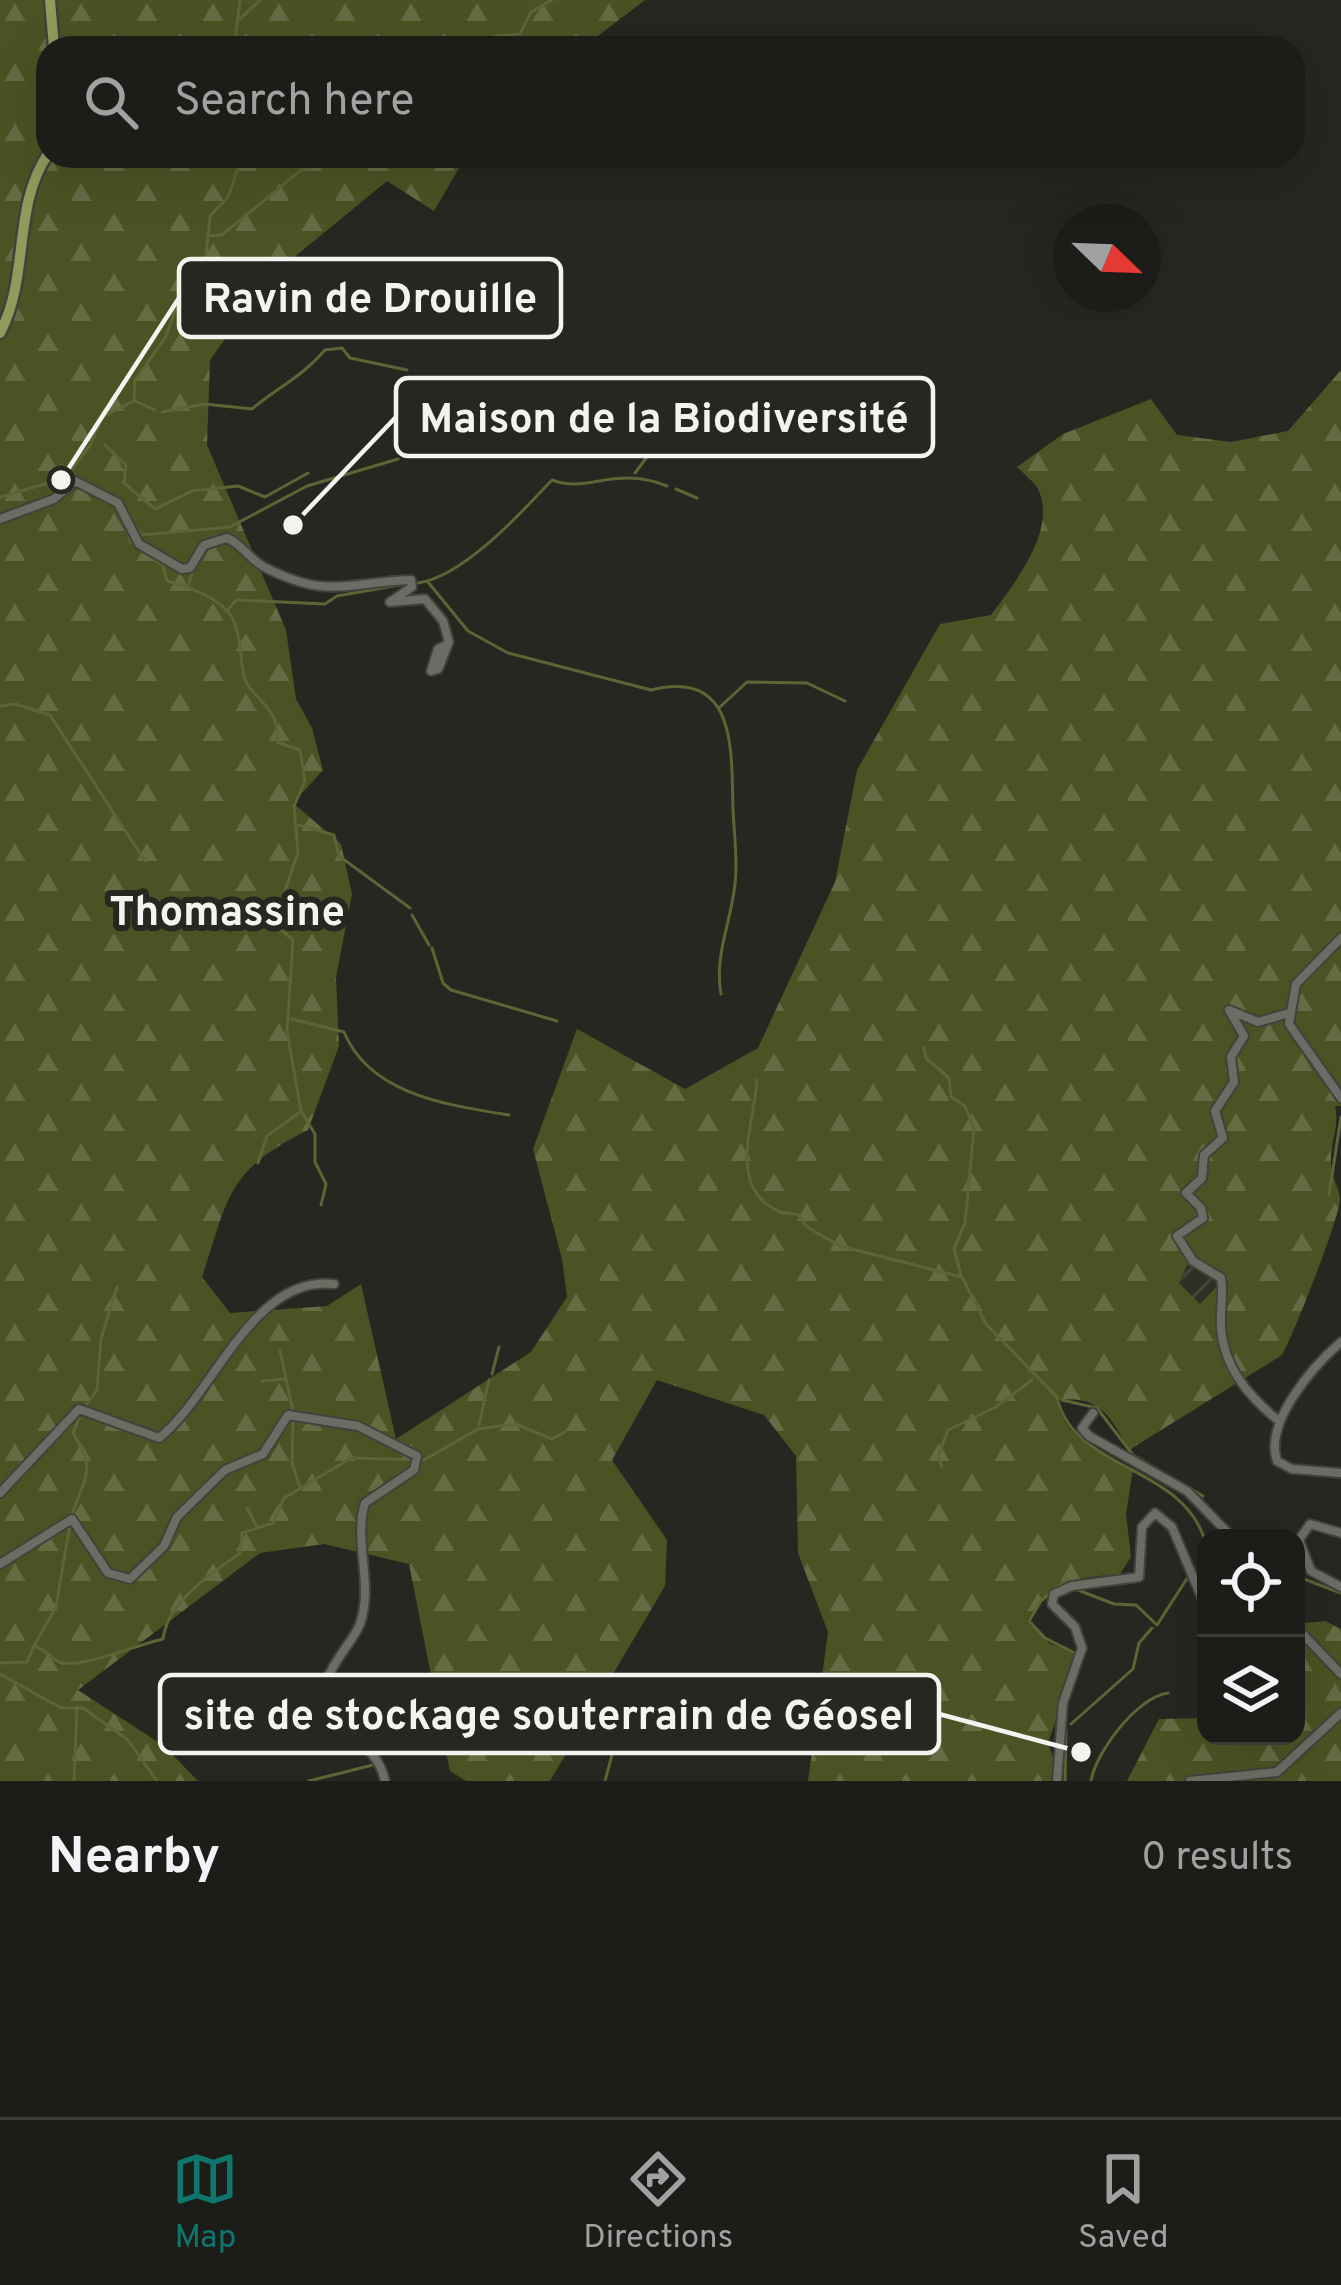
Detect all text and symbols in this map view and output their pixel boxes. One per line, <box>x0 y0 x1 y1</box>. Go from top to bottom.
search box <box>36 36 1305 168</box>
icon: search <box>78 69 144 135</box>
text: Search here <box>174 74 414 131</box>
north arrow <box>1053 204 1161 312</box>
callout: Ravin de Drouille <box>179 259 561 337</box>
text: Ravin de Drouille <box>203 275 537 328</box>
callout: Maison de la Biodiversité <box>396 378 933 456</box>
text: Maison de la Biodiversité <box>419 395 909 448</box>
district label: Thomassine <box>109 888 345 941</box>
map controls <box>1197 1529 1305 1745</box>
button: locate <box>1197 1529 1305 1637</box>
button: layers <box>1197 1637 1305 1745</box>
callout: site de stockage souterrain de Géosel <box>160 1675 939 1753</box>
text: site de stockage souterrain de Géosel <box>183 1692 915 1745</box>
text: Nearby <box>48 1827 220 1892</box>
text: 0 results <box>1141 1835 1293 1884</box>
tab: Map <box>172 2146 238 2260</box>
tab: Directions <box>583 2146 733 2260</box>
tab: Saved <box>1078 2146 1169 2260</box>

